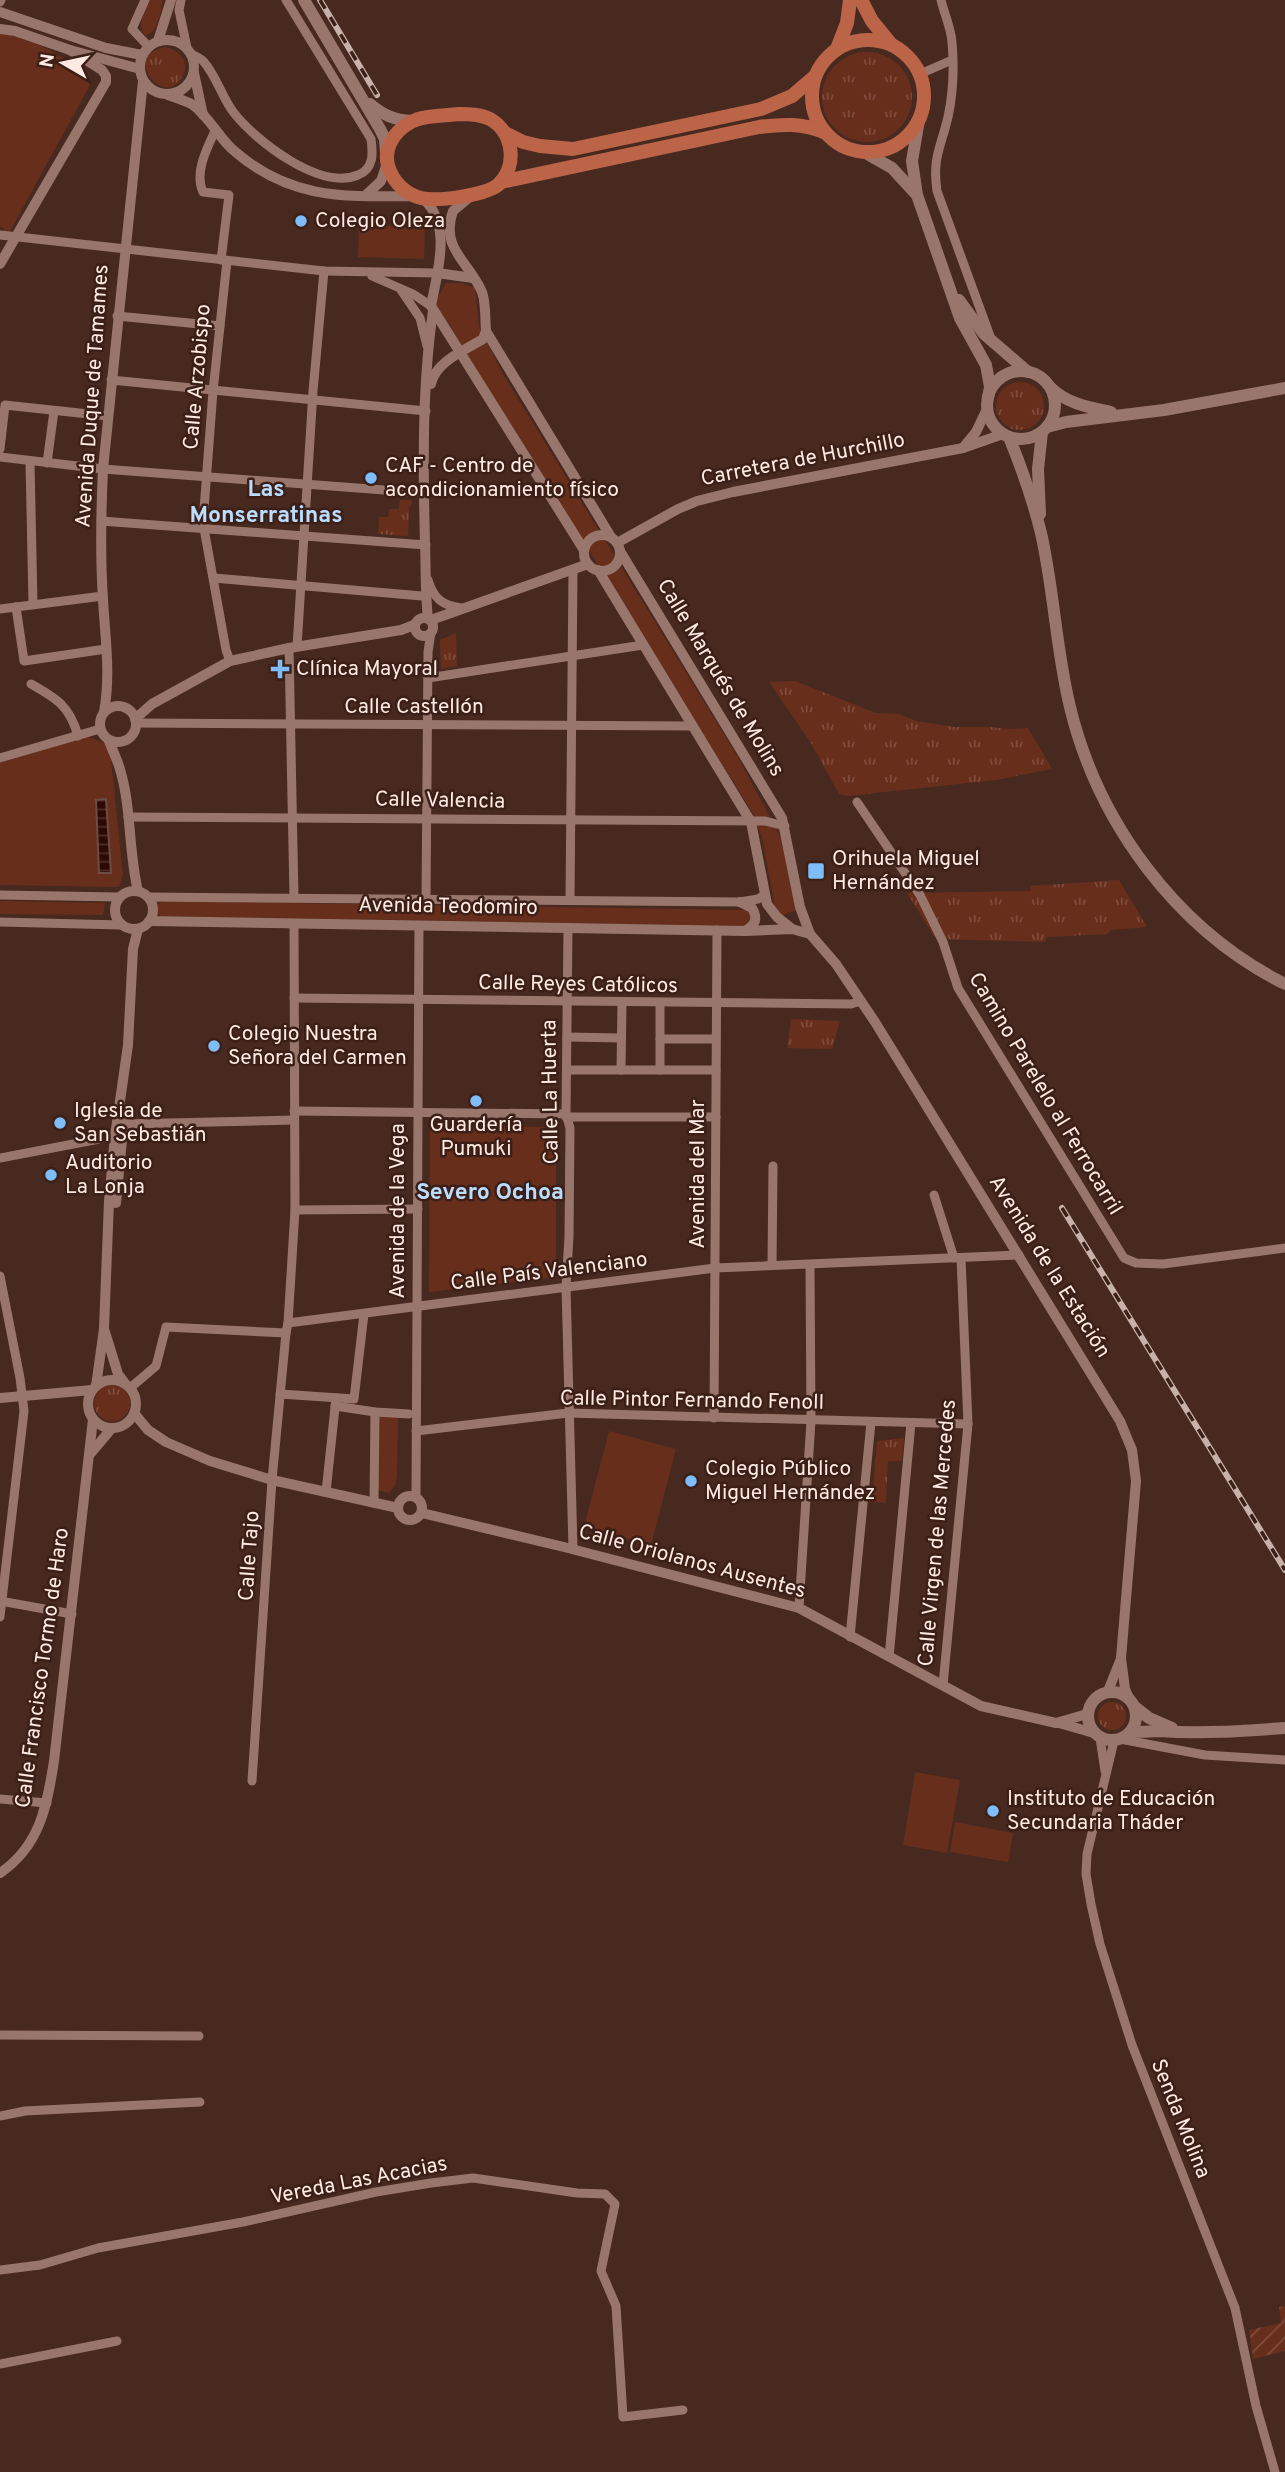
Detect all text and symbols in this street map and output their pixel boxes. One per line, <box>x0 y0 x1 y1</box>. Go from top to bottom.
north arrow <box>28 28 98 98</box>
text: N <box>35 52 61 69</box>
place label: Colegio Oleza <box>315 208 445 235</box>
marker: Colegio Oleza <box>293 213 309 229</box>
street label: Avenida Duque de Tamames <box>70 263 116 529</box>
street label: Calle Arzobispo <box>178 303 218 451</box>
street label: Carretera de Hurchillo <box>699 427 907 493</box>
place label: CAF - Centro de acondicionamiento físico <box>385 453 619 504</box>
marker: CAF - Centro de acondicionamiento físico <box>363 470 379 486</box>
district label: Las Monserratinas <box>190 476 342 531</box>
street label: Calle Marqués de Molins <box>650 574 790 782</box>
place label: Clínica Mayoral <box>296 656 438 683</box>
marker: Clínica Mayoral <box>270 659 290 679</box>
street label: Calle Castellón <box>344 694 484 721</box>
street label: Calle Valencia <box>375 786 505 816</box>
place label: Orihuela Miguel Hernández <box>832 846 980 897</box>
marker: Orihuela Miguel Hernández <box>806 861 826 881</box>
street label: Avenida Teodomiro <box>358 892 538 922</box>
street label: Camino Parelelo al Ferrocarril <box>962 968 1128 1220</box>
street label: Calle Reyes Católicos <box>478 970 678 1000</box>
street label: Calle La Huerta <box>536 1019 566 1165</box>
place label: Colegio Nuestra Señora del Carmen <box>228 1021 407 1072</box>
marker: Colegio Nuestra Señora del Carmen <box>206 1038 222 1054</box>
marker: Guardería Pumuki <box>468 1093 484 1109</box>
place label: Iglesia de San Sebastián <box>74 1098 207 1149</box>
street label: Avenida del Mar <box>685 1099 712 1249</box>
place label: Guardería Pumuki <box>429 1112 523 1163</box>
marker: Iglesia de San Sebastián <box>52 1115 68 1131</box>
street label: Avenida de la Vega <box>385 1123 412 1299</box>
place label: Auditorio La Lonja <box>65 1150 152 1201</box>
marker: Auditorio La Lonja <box>43 1167 59 1183</box>
street label: Avenida de la Estación <box>982 1171 1116 1363</box>
district label: Severo Ochoa <box>416 1179 564 1208</box>
street label: Calle País Valenciano <box>449 1247 649 1297</box>
street label: Calle Pintor Fernando Fenoll <box>560 1385 824 1417</box>
street label: Calle Virgen de las Mercedes <box>913 1398 963 1668</box>
place label: Colegio Público Miguel Hernández <box>705 1456 875 1507</box>
marker: Colegio Público Miguel Hernández <box>683 1473 699 1489</box>
street label: Calle Tajo <box>233 1510 267 1602</box>
street label: Calle Oriolanos Ausentes <box>575 1519 809 1605</box>
street label: Calle Francisco Tormo de Haro <box>10 1526 76 1810</box>
place label: Instituto de Educación Secundaria Tháder <box>1007 1786 1215 1837</box>
marker: Instituto de Educación Secundaria Tháder <box>985 1803 1001 1819</box>
street label: Senda Molina <box>1144 2055 1216 2183</box>
street label: Vereda Las Acacias <box>268 2151 450 2211</box>

